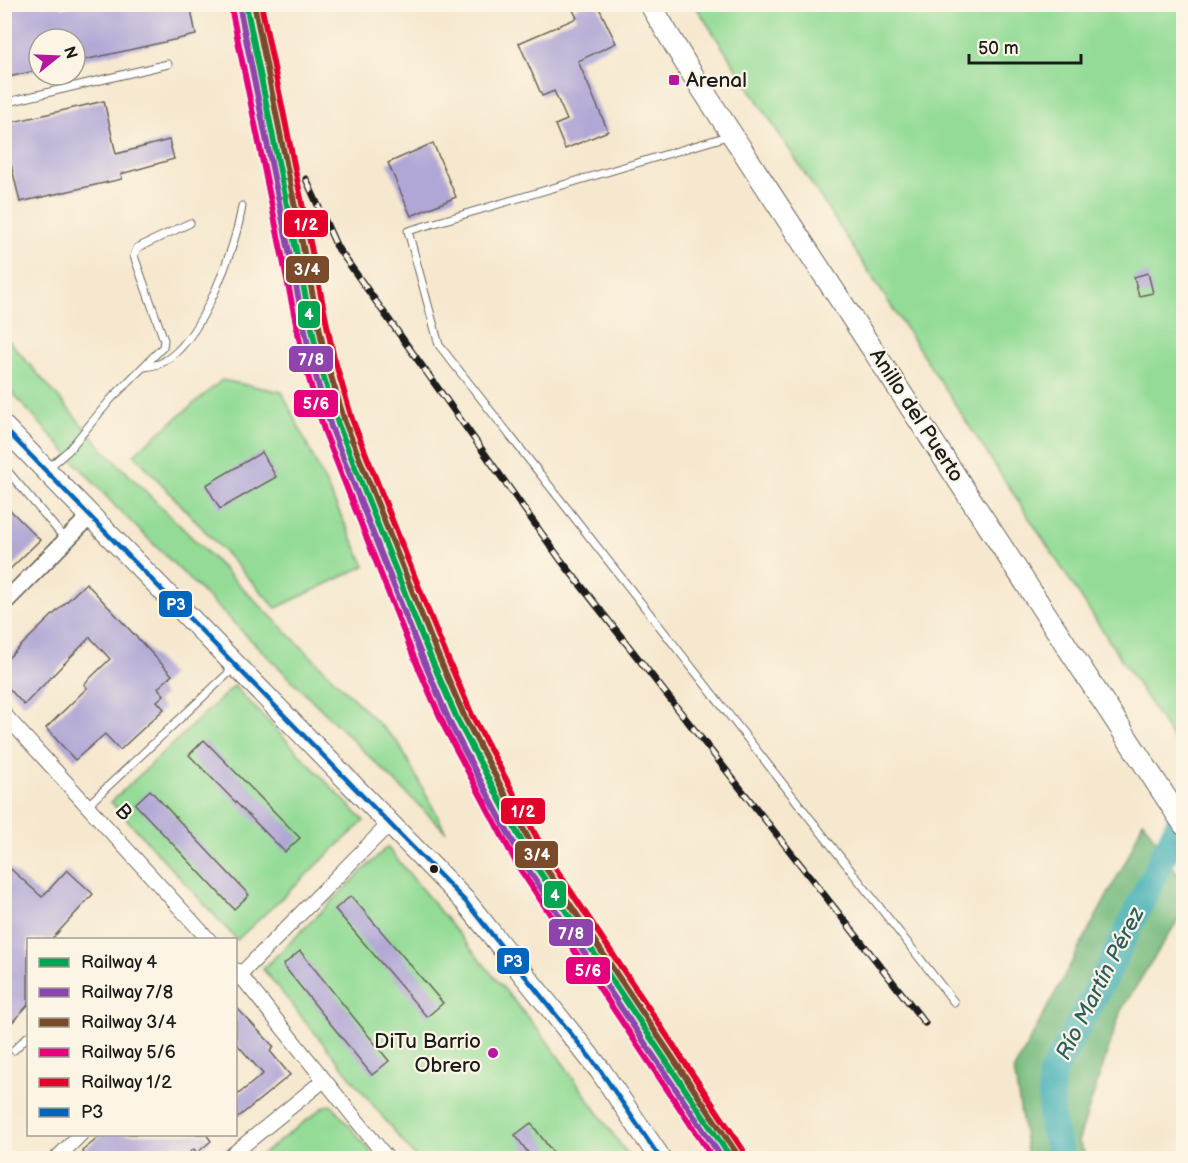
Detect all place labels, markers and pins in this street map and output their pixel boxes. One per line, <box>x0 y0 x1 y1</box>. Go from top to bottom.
place label: Arenal <box>686 68 747 93</box>
marker: Arenal <box>667 73 681 87</box>
unlabelled marker <box>428 863 440 875</box>
place label: DiTu Barrio Obrero <box>374 1029 481 1078</box>
marker: DiTu Barrio Obrero <box>486 1046 500 1060</box>

